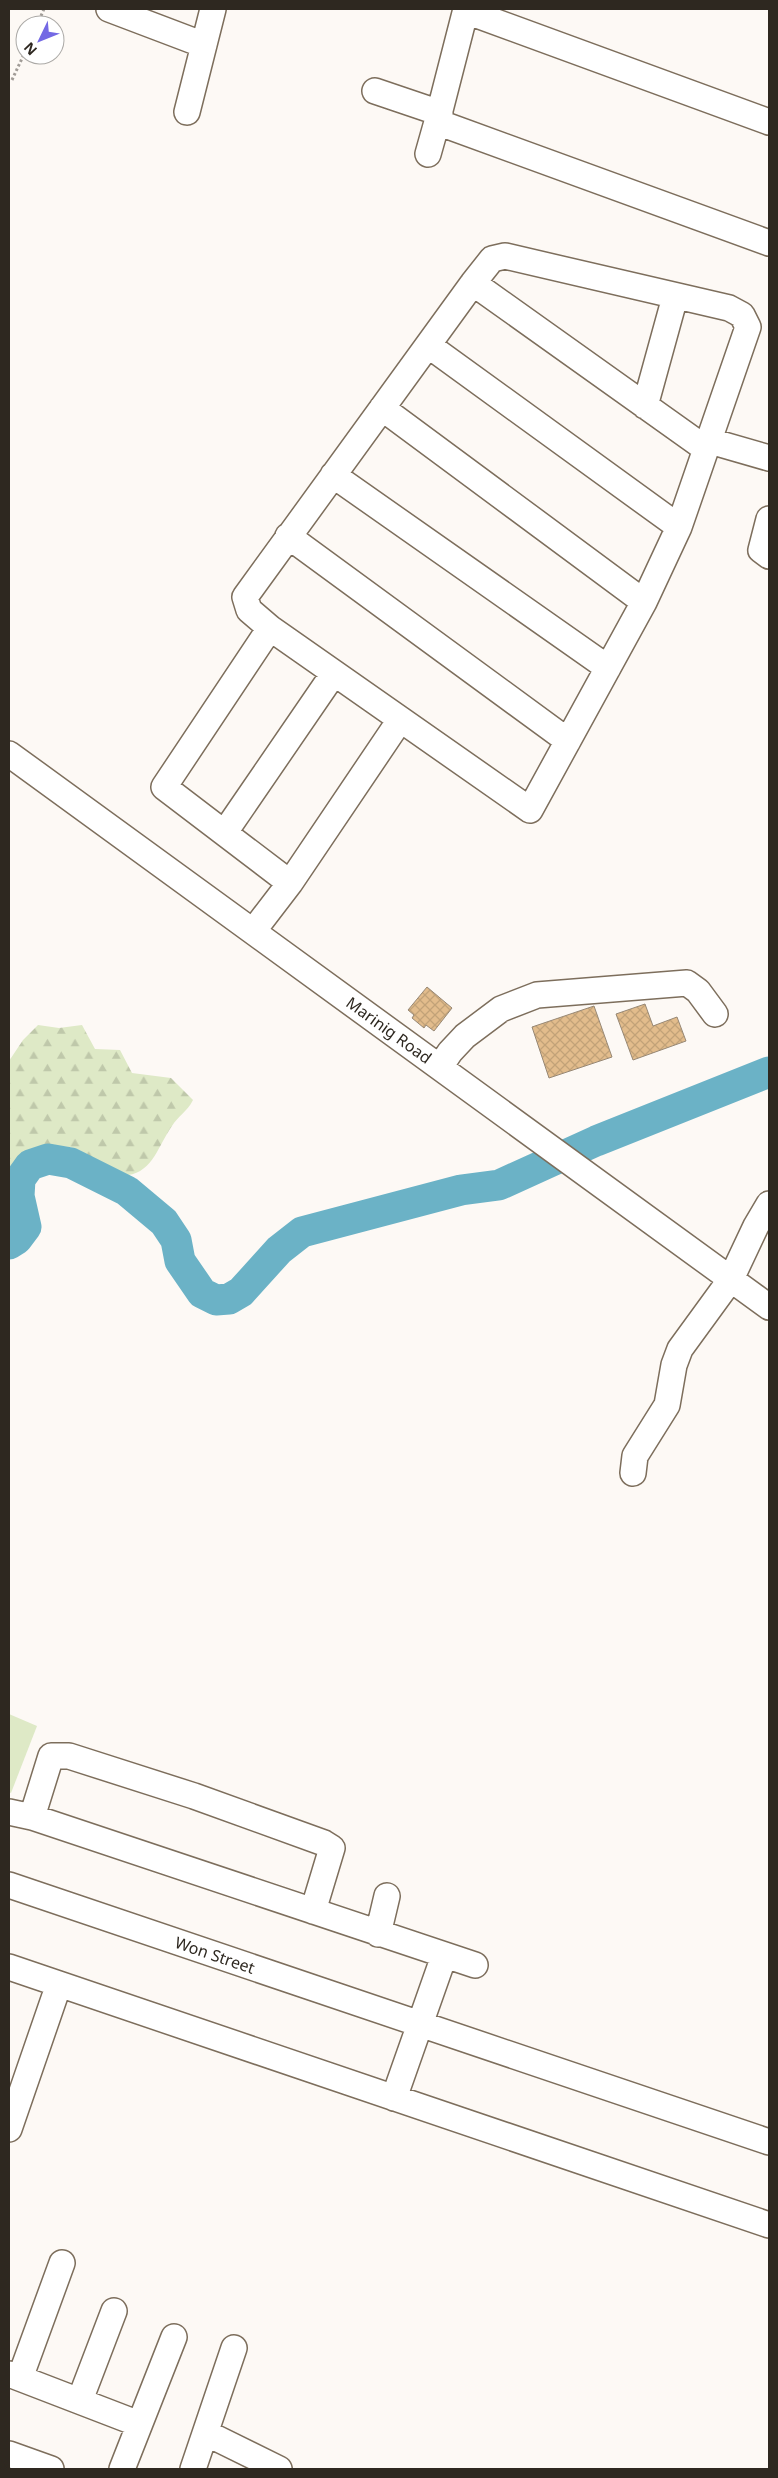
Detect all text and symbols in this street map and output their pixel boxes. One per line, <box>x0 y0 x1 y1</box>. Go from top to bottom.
north arrow <box>15 15 65 65</box>
text: N <box>19 39 41 60</box>
street label: Marinig Road <box>342 992 436 1068</box>
street label: Won Street <box>172 1931 258 1979</box>

